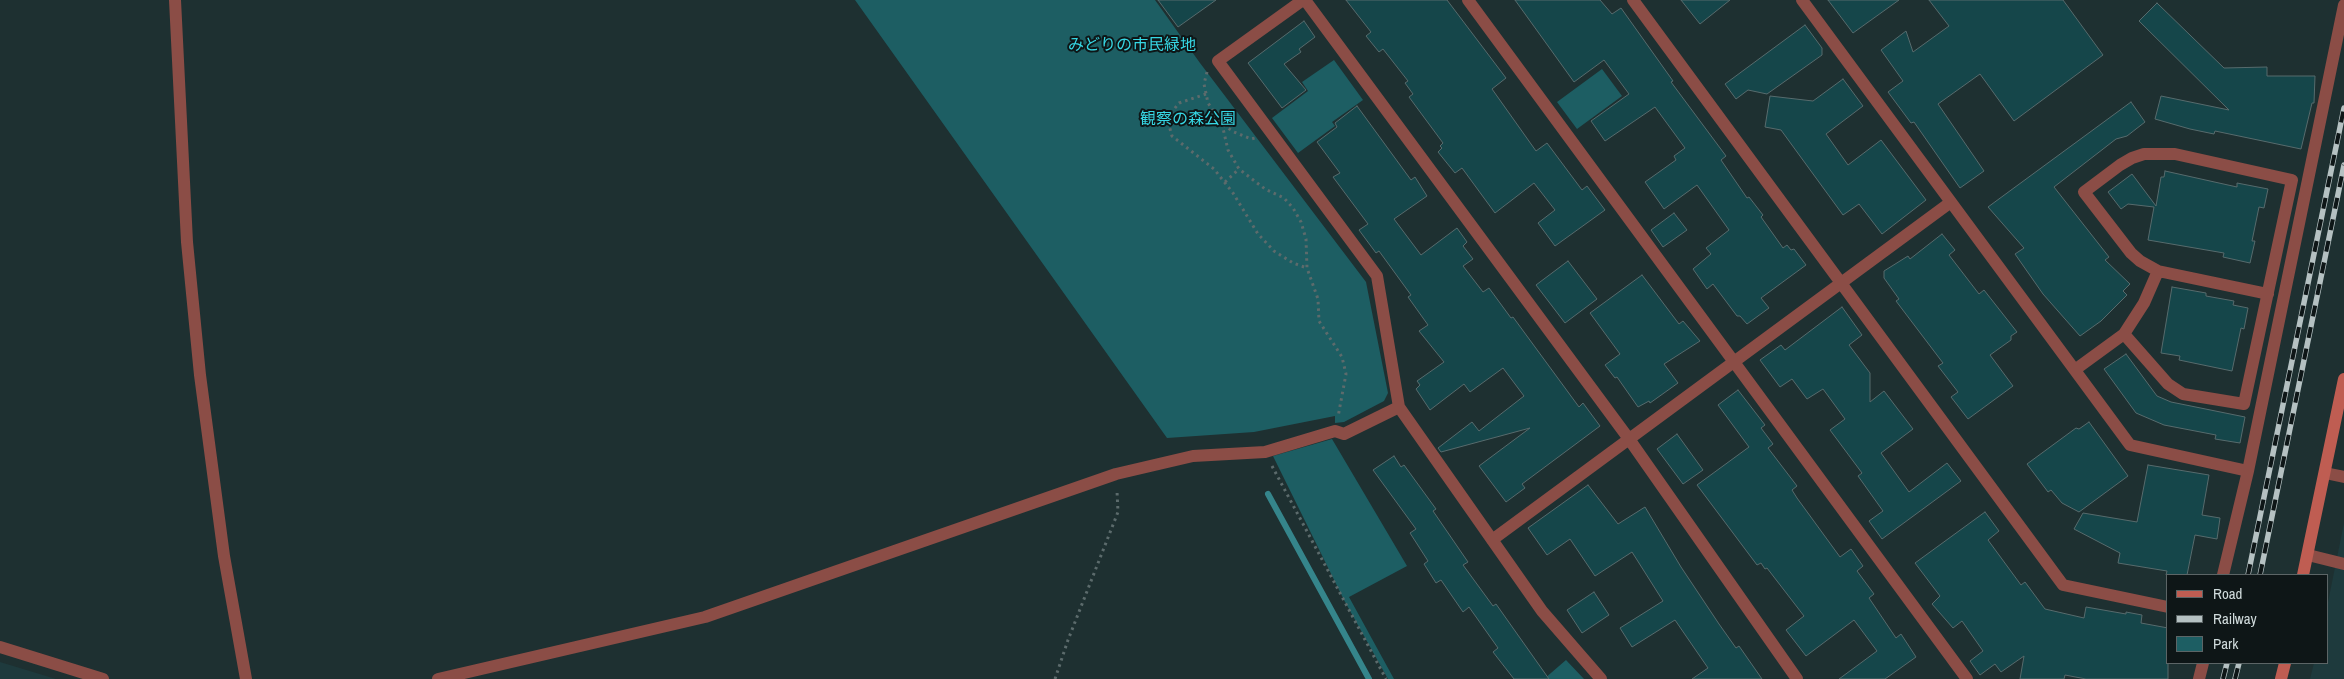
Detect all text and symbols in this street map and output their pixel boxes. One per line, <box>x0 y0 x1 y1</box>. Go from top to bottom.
park label: みどりの市民緑地 <box>1068 36 1196 56</box>
park label: 観察の森公園 <box>1140 110 1236 130</box>
legend <box>2166 574 2329 664</box>
text: Road <box>2213 583 2242 604</box>
text: Railway <box>2213 608 2257 629</box>
text: Park <box>2213 633 2238 654</box>

